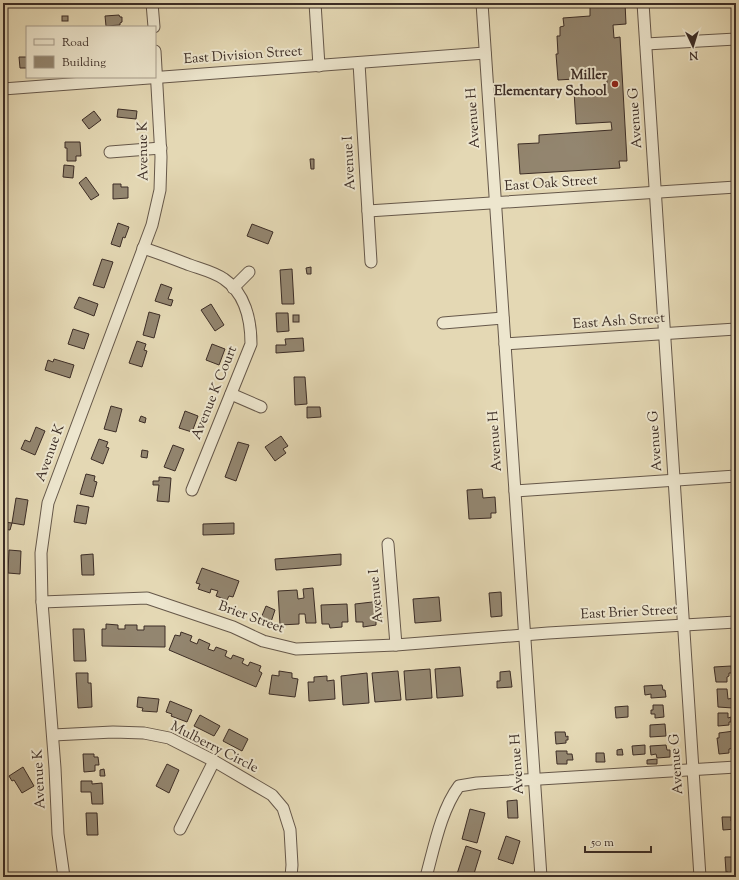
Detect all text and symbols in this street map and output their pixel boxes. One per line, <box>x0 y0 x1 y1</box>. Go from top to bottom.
legend <box>26 26 156 78</box>
north arrow <box>673 26 713 66</box>
text: Road <box>62 34 89 52</box>
street label: East Division Street <box>183 42 303 70</box>
text: N <box>688 47 700 63</box>
text: Building <box>62 54 106 72</box>
place label: Miller Elementary School <box>494 66 608 102</box>
marker: Miller Elementary School <box>610 79 620 89</box>
street label: Avenue G <box>624 86 648 149</box>
street label: Avenue H <box>462 87 486 149</box>
street label: Avenue K <box>133 121 155 181</box>
street label: Avenue I <box>339 135 361 191</box>
street label: East Oak Street <box>504 171 598 197</box>
street label: East Ash Street <box>572 309 666 335</box>
street label: Avenue K Court <box>187 343 243 443</box>
street label: Avenue G <box>644 409 668 472</box>
street label: Avenue H <box>484 410 508 472</box>
street label: Avenue K <box>31 421 71 485</box>
street label: Avenue I <box>365 568 389 624</box>
street label: Brier Street <box>215 597 287 639</box>
street label: East Brier Street <box>580 600 678 626</box>
street label: Mulberry Circle <box>167 717 261 779</box>
street label: Avenue G <box>665 732 689 795</box>
street label: Avenue H <box>506 733 530 795</box>
street label: Avenue K <box>28 749 52 809</box>
scale bar <box>585 828 651 854</box>
text: 50 m <box>590 834 614 852</box>

